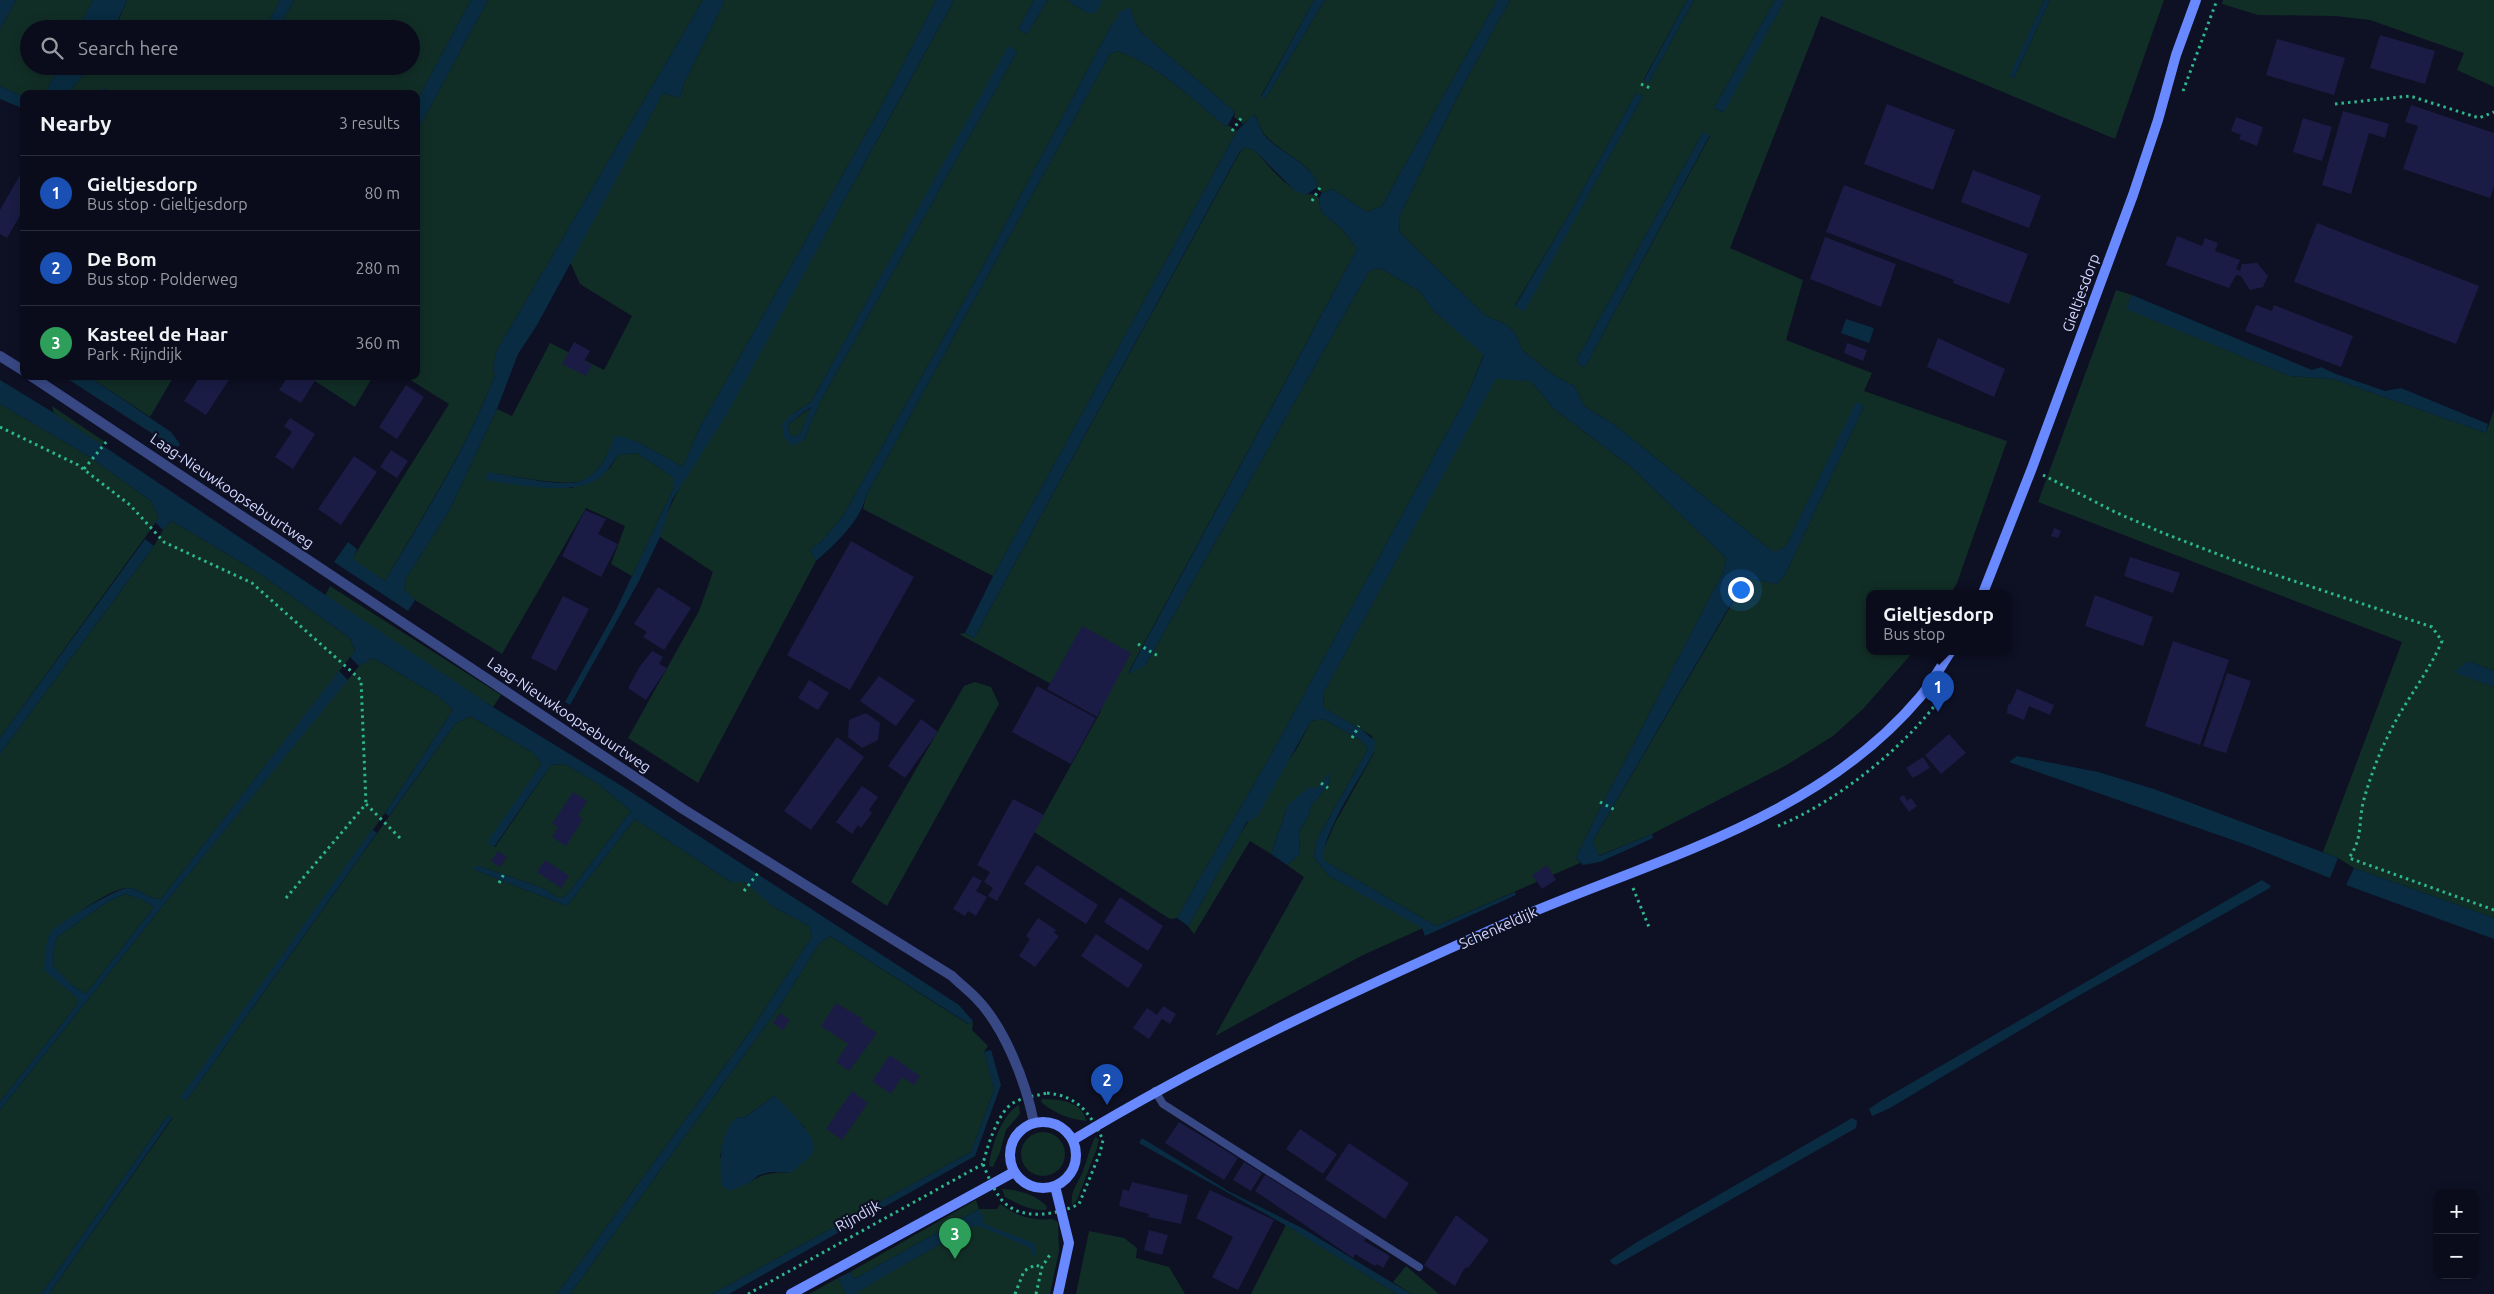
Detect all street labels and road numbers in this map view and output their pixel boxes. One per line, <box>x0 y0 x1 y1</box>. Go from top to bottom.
street label: Gieltjesdorp <box>2058 251 2103 334</box>
street label: Laag-Nieuwkoopsebuurtweg <box>147 429 317 552</box>
street label: Laag-Nieuwkoopsebuurtweg <box>484 653 654 776</box>
street label: Schenkeldijk <box>1456 903 1540 952</box>
street label: Rijndijk <box>832 1196 884 1235</box>

